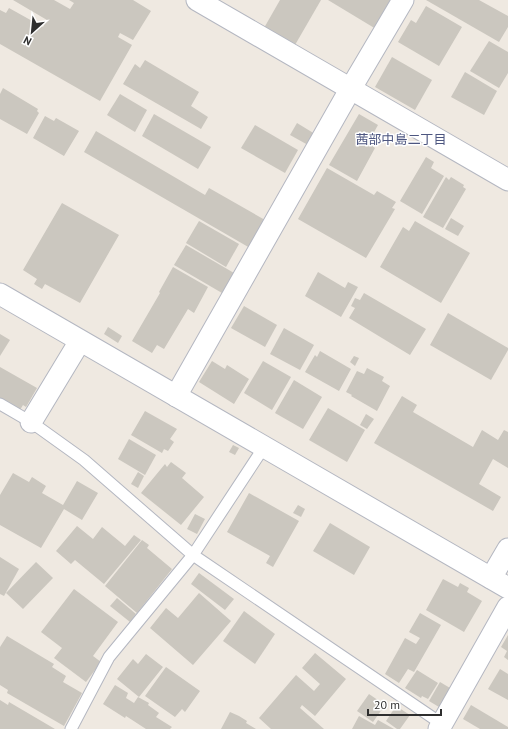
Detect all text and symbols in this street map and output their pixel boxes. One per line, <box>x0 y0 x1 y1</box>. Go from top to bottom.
north arrow <box>12 12 52 52</box>
text: N <box>21 33 34 49</box>
district label: 茜部中島二丁目 <box>355 131 447 148</box>
scale bar <box>368 691 441 717</box>
text: 20 m <box>374 697 400 712</box>

